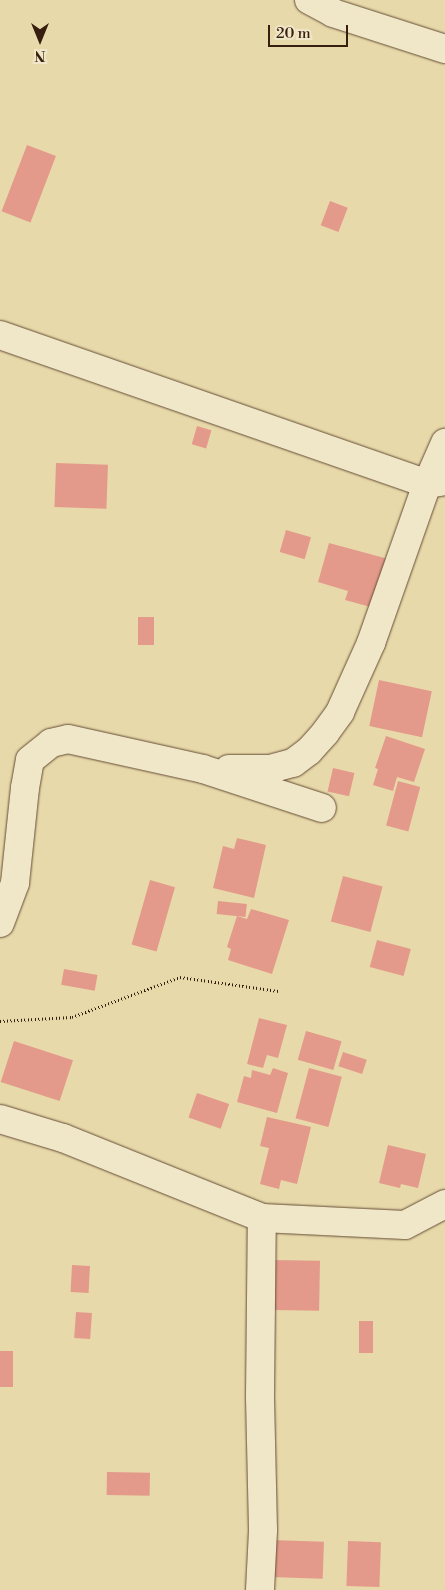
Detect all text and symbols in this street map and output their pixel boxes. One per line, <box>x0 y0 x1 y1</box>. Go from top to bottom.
north arrow <box>15 15 65 65</box>
scale bar <box>270 15 350 47</box>
text: 20 m <box>276 24 311 43</box>
text: N <box>34 46 46 64</box>

